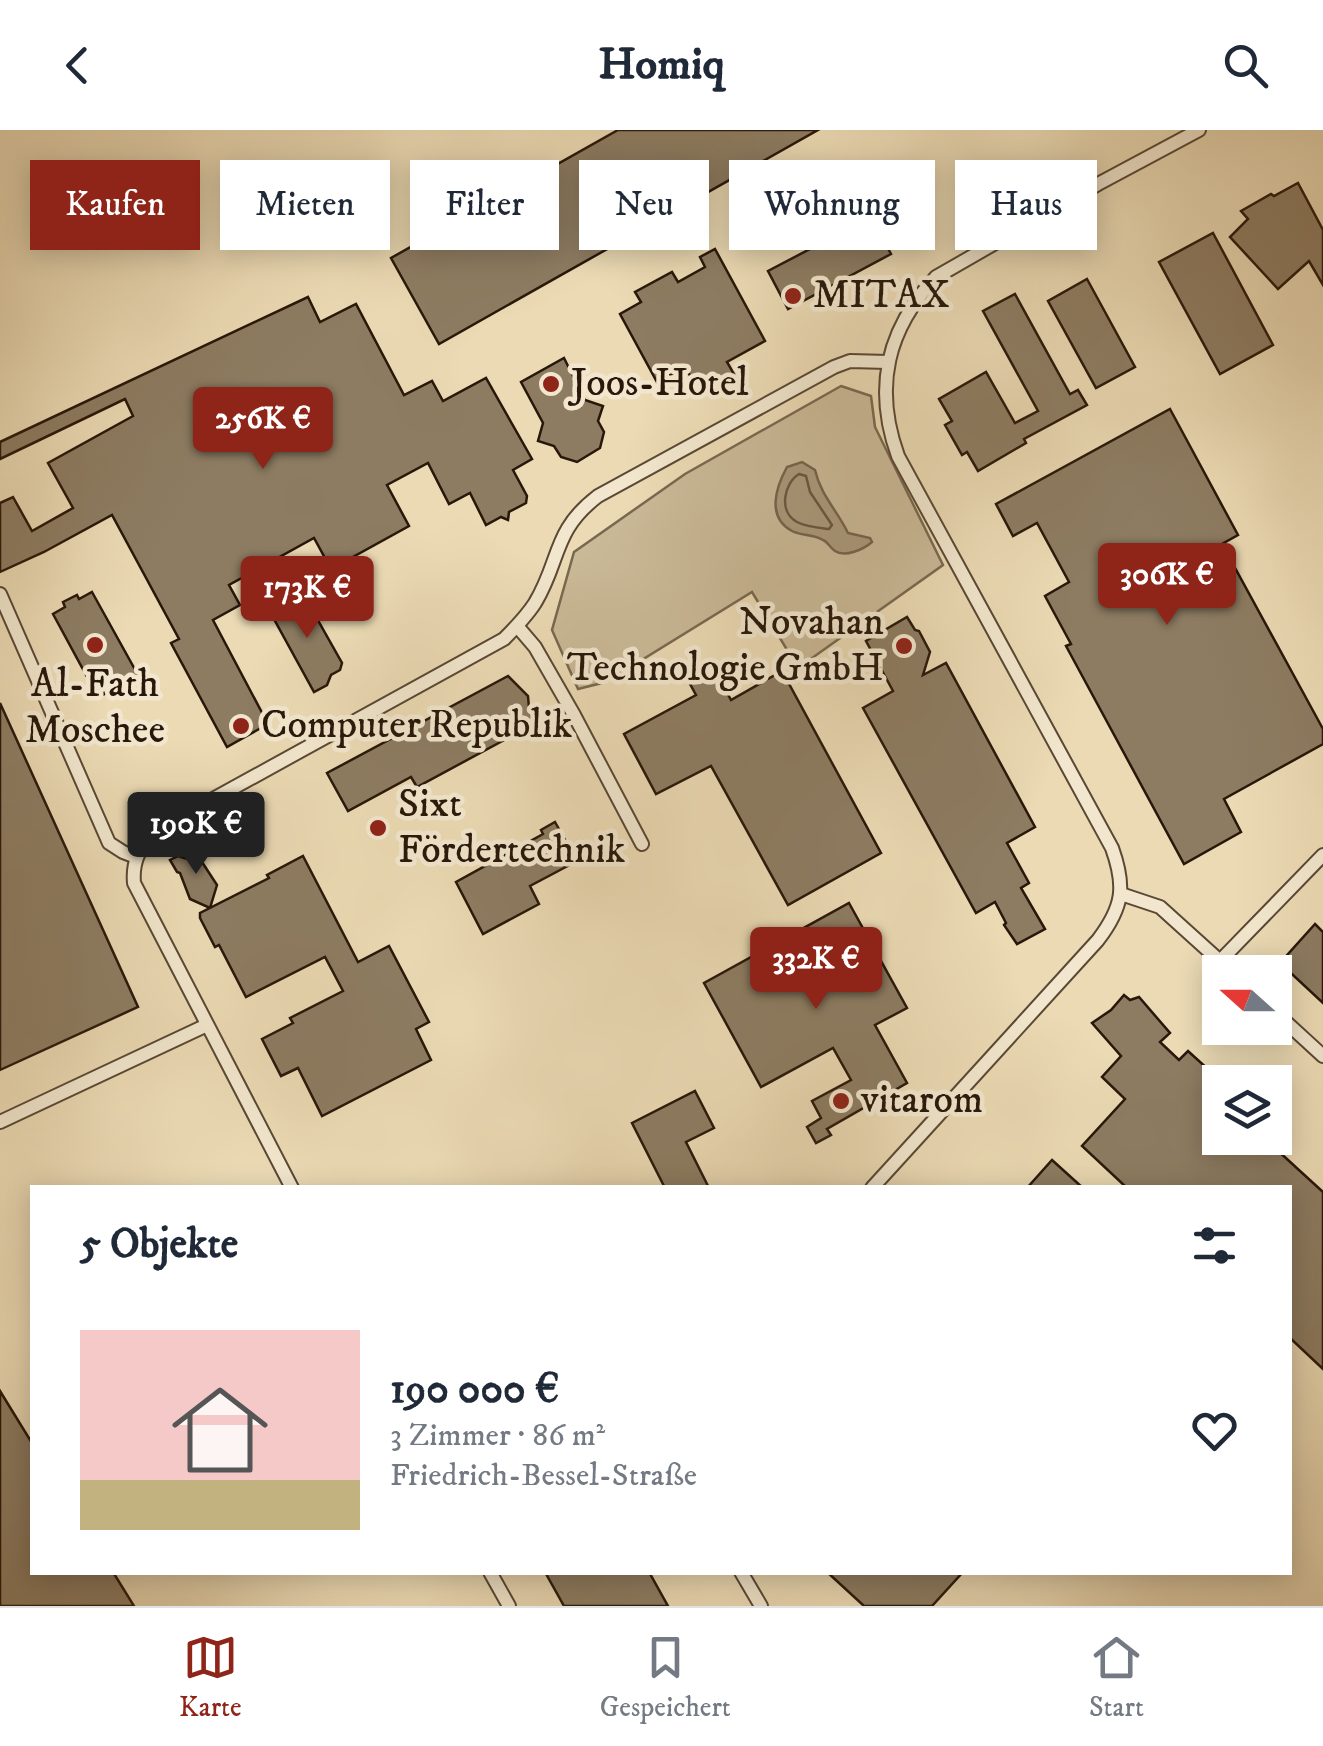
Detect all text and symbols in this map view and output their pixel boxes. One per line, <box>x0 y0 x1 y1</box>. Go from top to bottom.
text: Homiq <box>598 37 725 93</box>
icon: back <box>50 38 105 93</box>
icon: search <box>1218 38 1273 93</box>
chip: Kaufen <box>30 160 200 250</box>
chip: Mieten <box>220 160 390 250</box>
chip: Filter <box>410 160 559 250</box>
chip: Neu <box>579 160 709 250</box>
chip: Wohnung <box>729 160 935 250</box>
chip: Haus <box>955 160 1097 250</box>
place label: MITAX <box>813 271 950 321</box>
marker: MITAX <box>782 285 804 307</box>
place label: Joos-Hotel <box>567 359 748 409</box>
marker: Joos-Hotel <box>540 373 562 395</box>
pin: 256K € <box>182 387 344 472</box>
text: 256K € <box>215 399 311 439</box>
pin: 306K € <box>1086 543 1248 628</box>
text: 306K € <box>1120 555 1214 595</box>
pin: 173K € <box>226 556 388 641</box>
text: 173K € <box>263 568 351 608</box>
place label: Novahan Technologie GmbH <box>567 598 884 694</box>
marker: Al-Fath Moschee <box>84 634 106 656</box>
marker: Novahan Technologie GmbH <box>893 635 915 657</box>
place label: Al-Fath Moschee <box>25 660 165 756</box>
place label: Computer Republik <box>261 701 573 751</box>
marker: Computer Republik <box>230 715 252 737</box>
place label: Sixt Fördertechnik <box>398 780 625 876</box>
pin: 190K € <box>115 792 277 877</box>
text: 190K € <box>150 804 242 844</box>
marker: Sixt Fördertechnik <box>367 817 389 839</box>
pin: 332K € <box>735 927 897 1012</box>
text: 332K € <box>772 939 860 979</box>
north arrow <box>1202 955 1292 1045</box>
map controls <box>1202 955 1292 1155</box>
button: layers <box>1202 1065 1292 1155</box>
place label: vitarom <box>860 1076 983 1126</box>
marker: vitarom <box>830 1090 852 1112</box>
icon: filters <box>1187 1218 1242 1273</box>
text: 5 Objekte <box>80 1219 238 1271</box>
text: 190 000 € <box>390 1364 559 1416</box>
icon: home <box>160 1370 280 1490</box>
icon: heart <box>1187 1403 1242 1458</box>
text: 3 Zimmer · 86 m² <box>390 1416 605 1456</box>
text: Friedrich-Bessel-Straße <box>390 1456 697 1496</box>
tab: Karte <box>179 1630 242 1725</box>
tab: Gespeichert <box>600 1630 731 1725</box>
tab: Start <box>1089 1630 1144 1725</box>

